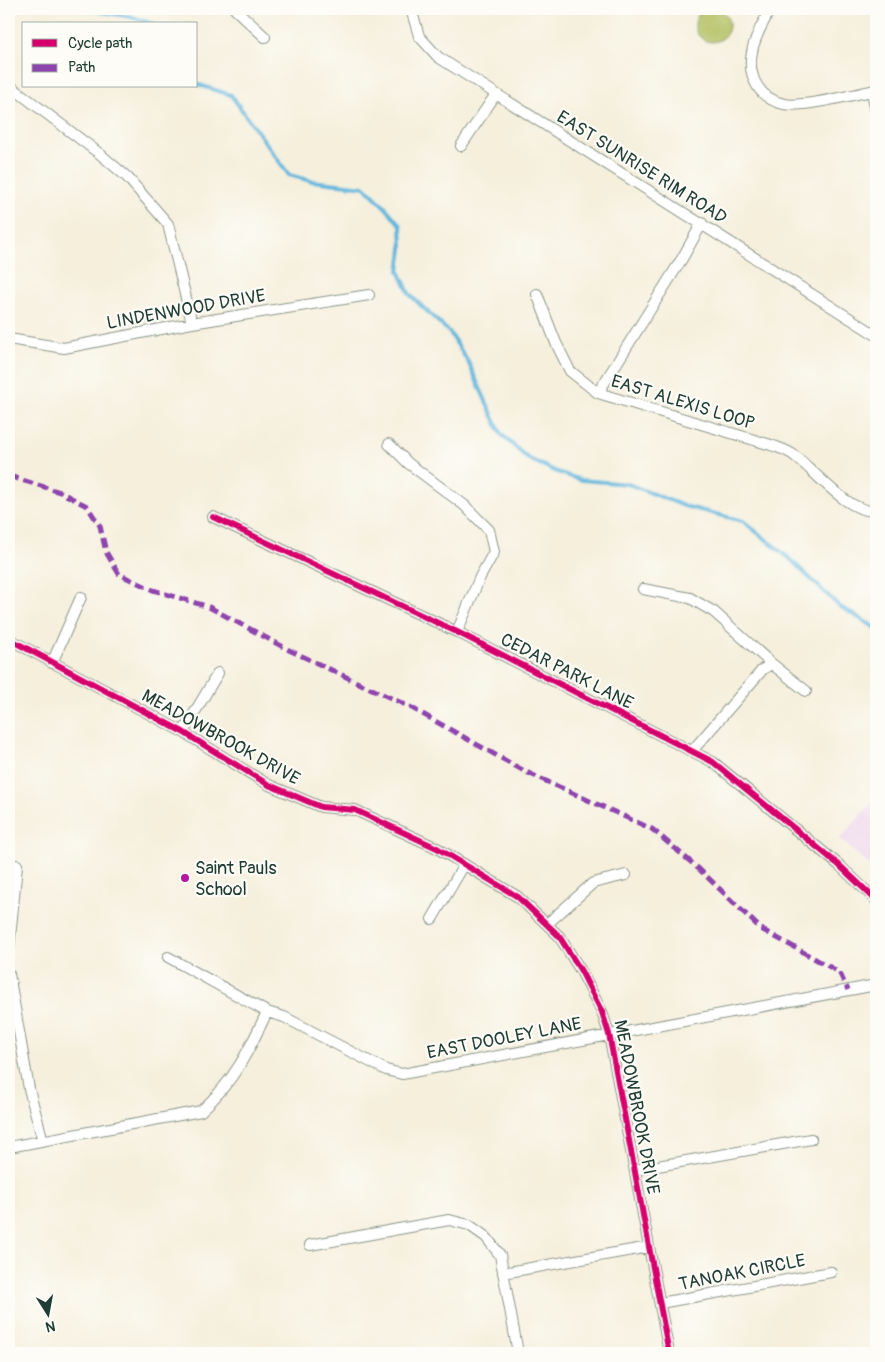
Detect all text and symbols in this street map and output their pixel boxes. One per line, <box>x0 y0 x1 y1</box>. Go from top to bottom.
legend <box>22 22 198 88</box>
text: Cycle path <box>68 34 132 53</box>
text: Path <box>68 58 95 77</box>
street label: EAST SUNRISE RIM ROAD <box>552 106 731 229</box>
street label: LINDENWOOD DRIVE <box>105 284 267 335</box>
street label: EAST ALEXIS LOOP <box>608 370 758 435</box>
street label: CEDAR PARK LANE <box>497 628 637 715</box>
street label: MEADOWBROOK DRIVE <box>138 684 304 790</box>
place label: Saint Pauls School <box>195 857 277 901</box>
marker: Saint Pauls School <box>179 872 191 884</box>
street label: EAST DOOLEY LANE <box>425 1012 583 1065</box>
street label: MEADOWBROOK DRIVE <box>608 1018 665 1196</box>
street label: TANOAK CIRCLE <box>677 1249 807 1296</box>
north arrow <box>22 1290 72 1340</box>
text: N <box>44 1317 57 1336</box>

